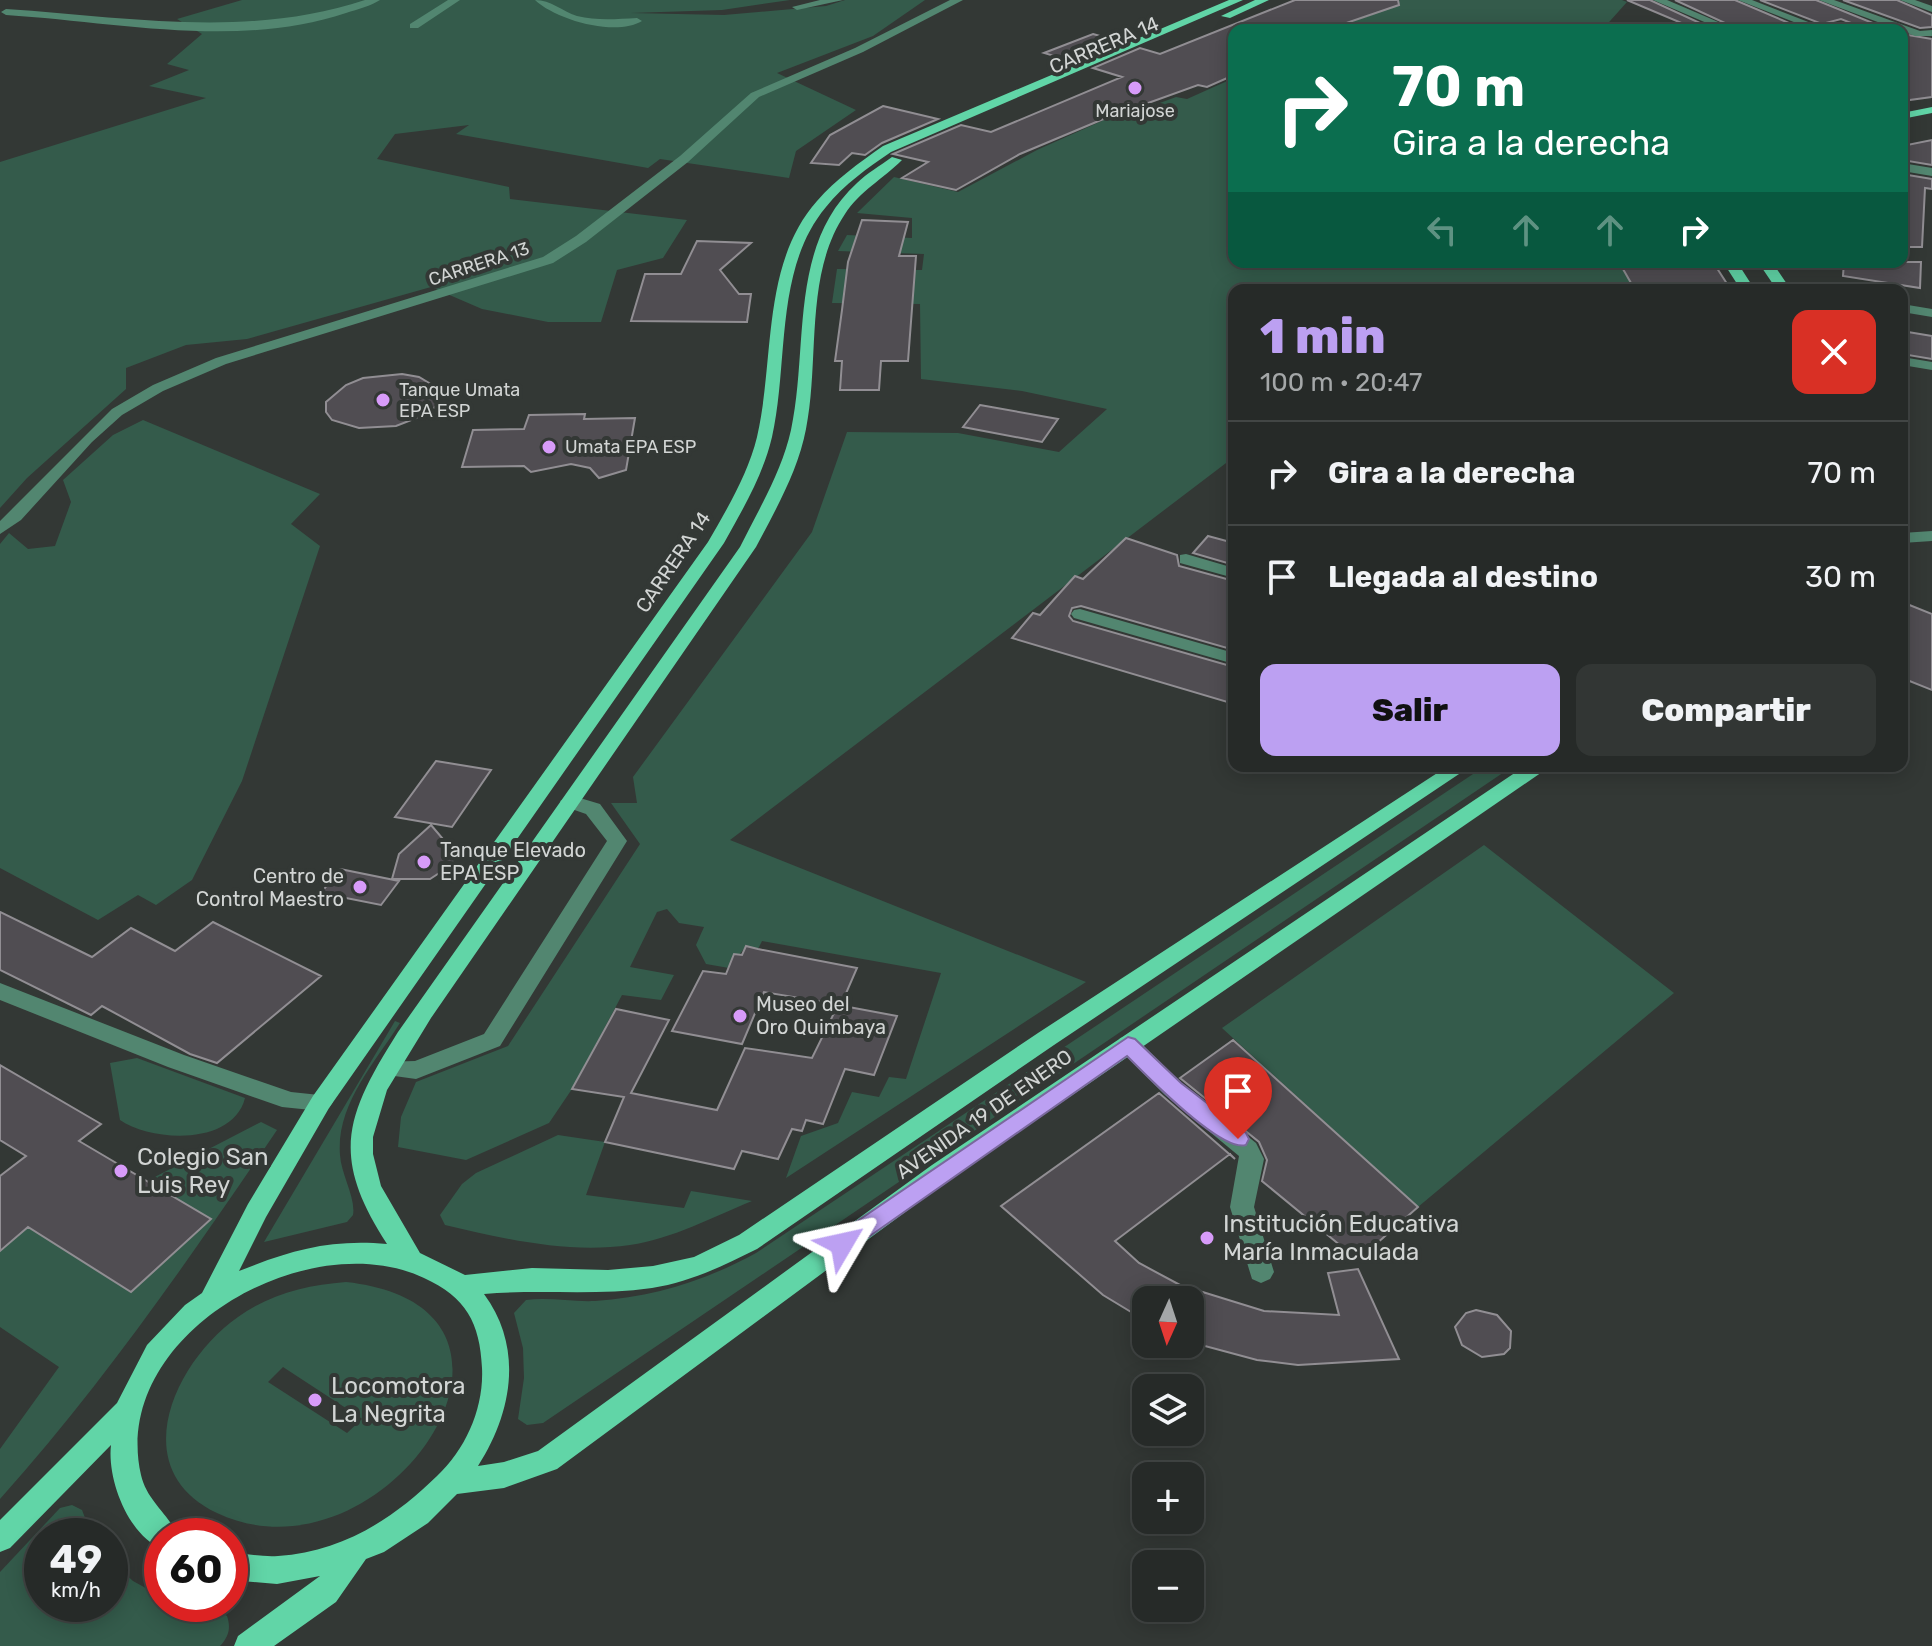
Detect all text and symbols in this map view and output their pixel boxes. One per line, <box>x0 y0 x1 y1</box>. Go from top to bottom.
street label: CARRERA 14 <box>1046 11 1162 79</box>
text: 70 m <box>1392 54 1525 120</box>
icon: right <box>1260 56 1364 160</box>
marker: Mariajose <box>1126 79 1144 97</box>
place label: Mariajose <box>1095 100 1175 122</box>
text: Gira a la derecha <box>1392 121 1670 164</box>
icon: left <box>1420 208 1464 252</box>
icon: ahead <box>1504 208 1548 252</box>
icon: ahead <box>1588 208 1632 252</box>
icon: right <box>1672 208 1716 252</box>
street label: CARRERA 13 <box>426 237 532 291</box>
text: 1 min <box>1260 308 1386 365</box>
button: close <box>1792 310 1876 394</box>
text: 100 m · 20:47 <box>1260 367 1422 398</box>
place label: Tanque Umata EPA ESP <box>399 379 520 422</box>
marker: Tanque Umata EPA ESP <box>374 391 392 409</box>
place label: Umata EPA ESP <box>565 436 696 458</box>
marker: Umata EPA ESP <box>540 438 558 456</box>
icon: right <box>1260 451 1304 495</box>
text: Gira a la derecha <box>1328 455 1575 491</box>
text: 70 m <box>1808 455 1876 491</box>
street label: CARRERA 14 <box>630 507 716 617</box>
icon: arrive <box>1260 555 1304 599</box>
text: Llegada al destino <box>1328 559 1598 595</box>
text: 30 m <box>1805 559 1876 595</box>
button: Salir <box>1260 664 1560 756</box>
button: Compartir <box>1576 664 1876 756</box>
place label: Tanque Elevado EPA ESP <box>440 838 586 885</box>
marker: Tanque Elevado EPA ESP <box>415 853 433 871</box>
place label: Centro de Control Maestro <box>196 864 344 911</box>
marker: Centro de Control Maestro <box>351 878 369 896</box>
place label: Museo del Oro Quimbaya <box>756 992 886 1039</box>
marker: Museo del Oro Quimbaya <box>731 1007 749 1025</box>
street label: AVENIDA 19 DE ENERO <box>891 1044 1077 1184</box>
pin <box>1204 1057 1272 1139</box>
icon: arrive <box>1216 1069 1260 1113</box>
place label: Colegio San Luis Rey <box>137 1143 269 1199</box>
marker: Colegio San Luis Rey <box>112 1162 130 1180</box>
position arrow <box>800 1202 884 1286</box>
place label: Institución Educativa María Inmaculada <box>1223 1210 1459 1266</box>
marker: Institución Educativa María Inmaculada <box>1198 1229 1216 1247</box>
north arrow <box>1132 1286 1204 1358</box>
map controls <box>1132 1286 1204 1622</box>
place label: Locomotora La Negrita <box>331 1372 465 1428</box>
button: layers <box>1132 1374 1204 1446</box>
marker: Locomotora La Negrita <box>306 1391 324 1409</box>
button: + <box>1132 1462 1204 1534</box>
speed limit sign: 60 <box>144 1518 248 1622</box>
text: 49 <box>50 1536 102 1583</box>
button: − <box>1132 1550 1204 1622</box>
text: km/h <box>51 1578 101 1602</box>

